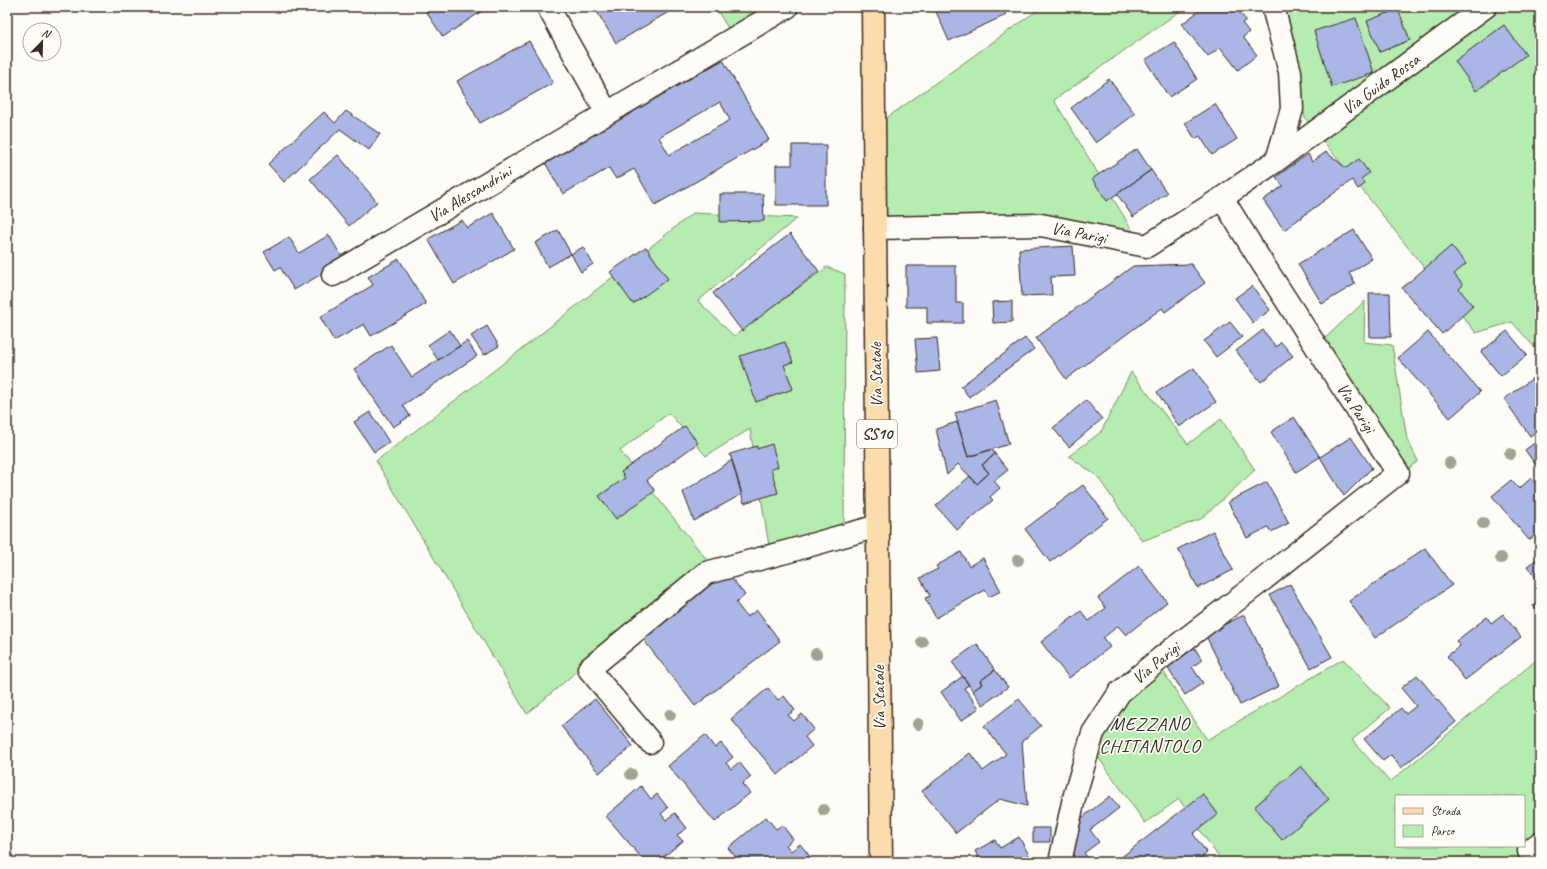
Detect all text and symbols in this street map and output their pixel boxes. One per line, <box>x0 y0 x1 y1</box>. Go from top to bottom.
north arrow <box>22 22 62 62</box>
text: N <box>40 25 54 41</box>
street label: Via Guido Rossa <box>1338 48 1425 119</box>
street label: Via Alessandrini <box>425 160 518 227</box>
street label: Via Parigi <box>1050 217 1110 249</box>
street label: Via Statale <box>865 341 887 408</box>
street label: Via Parigi <box>1332 379 1381 438</box>
road number: SS10 <box>857 420 897 448</box>
street label: Via Parigi <box>1128 636 1185 689</box>
street label: Via Statale <box>868 664 890 731</box>
district label: MEZZANO CHITANTOLO <box>1099 712 1202 758</box>
legend <box>1395 795 1525 847</box>
text: Strada <box>1431 803 1461 819</box>
text: Parco <box>1431 823 1456 839</box>

